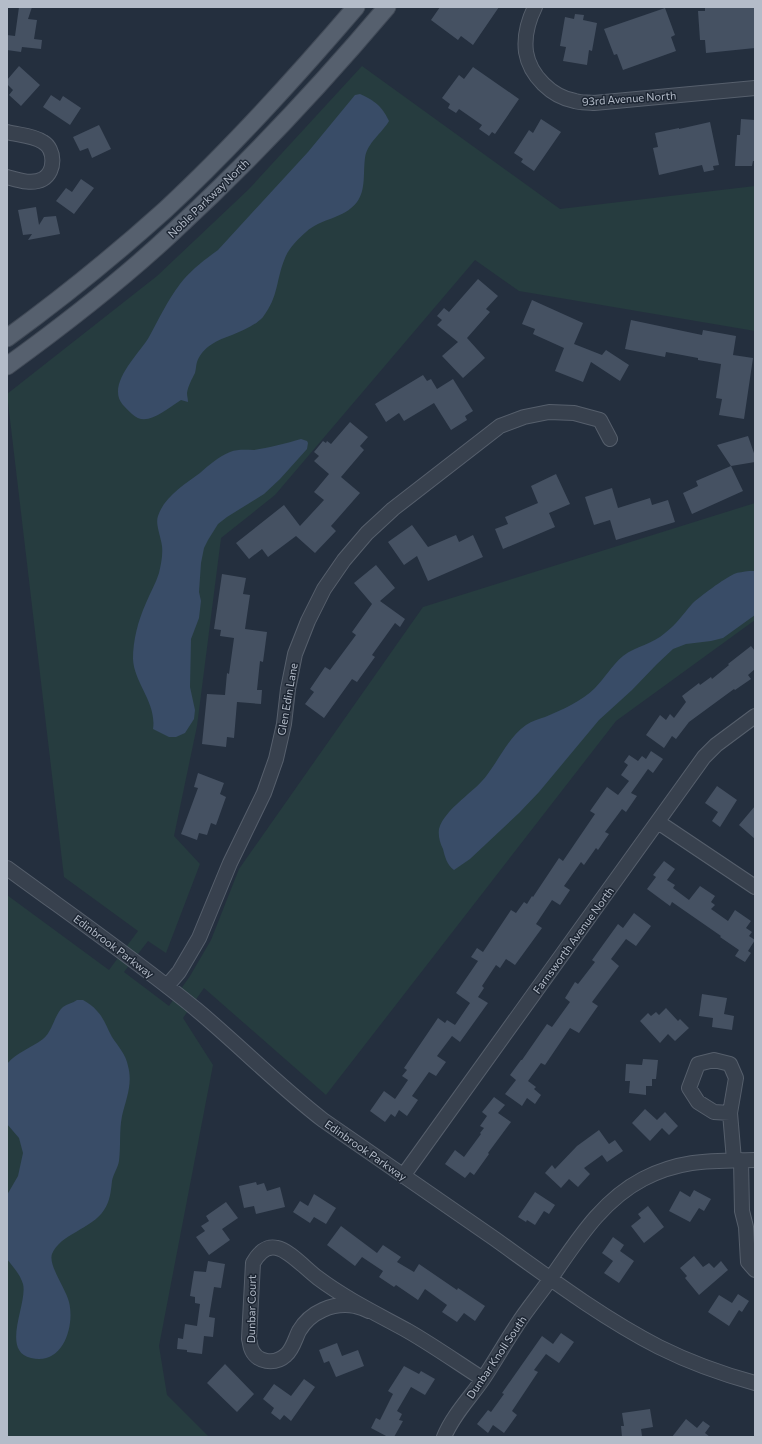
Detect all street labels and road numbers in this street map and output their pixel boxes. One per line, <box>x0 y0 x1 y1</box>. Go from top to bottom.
street label: 93rd Avenue North <box>581 88 677 108</box>
street label: Noble Parkway North <box>165 156 251 240</box>
street label: Glen Edin Lane <box>274 662 300 736</box>
street label: Farnsworth Avenue North <box>530 884 616 996</box>
street label: Edinbrook Parkway <box>71 912 157 981</box>
street label: Edinbrook Parkway <box>323 1117 410 1183</box>
street label: Dunbar Court <box>244 1274 258 1343</box>
street label: Dunbar Knoll South <box>463 1313 529 1401</box>

